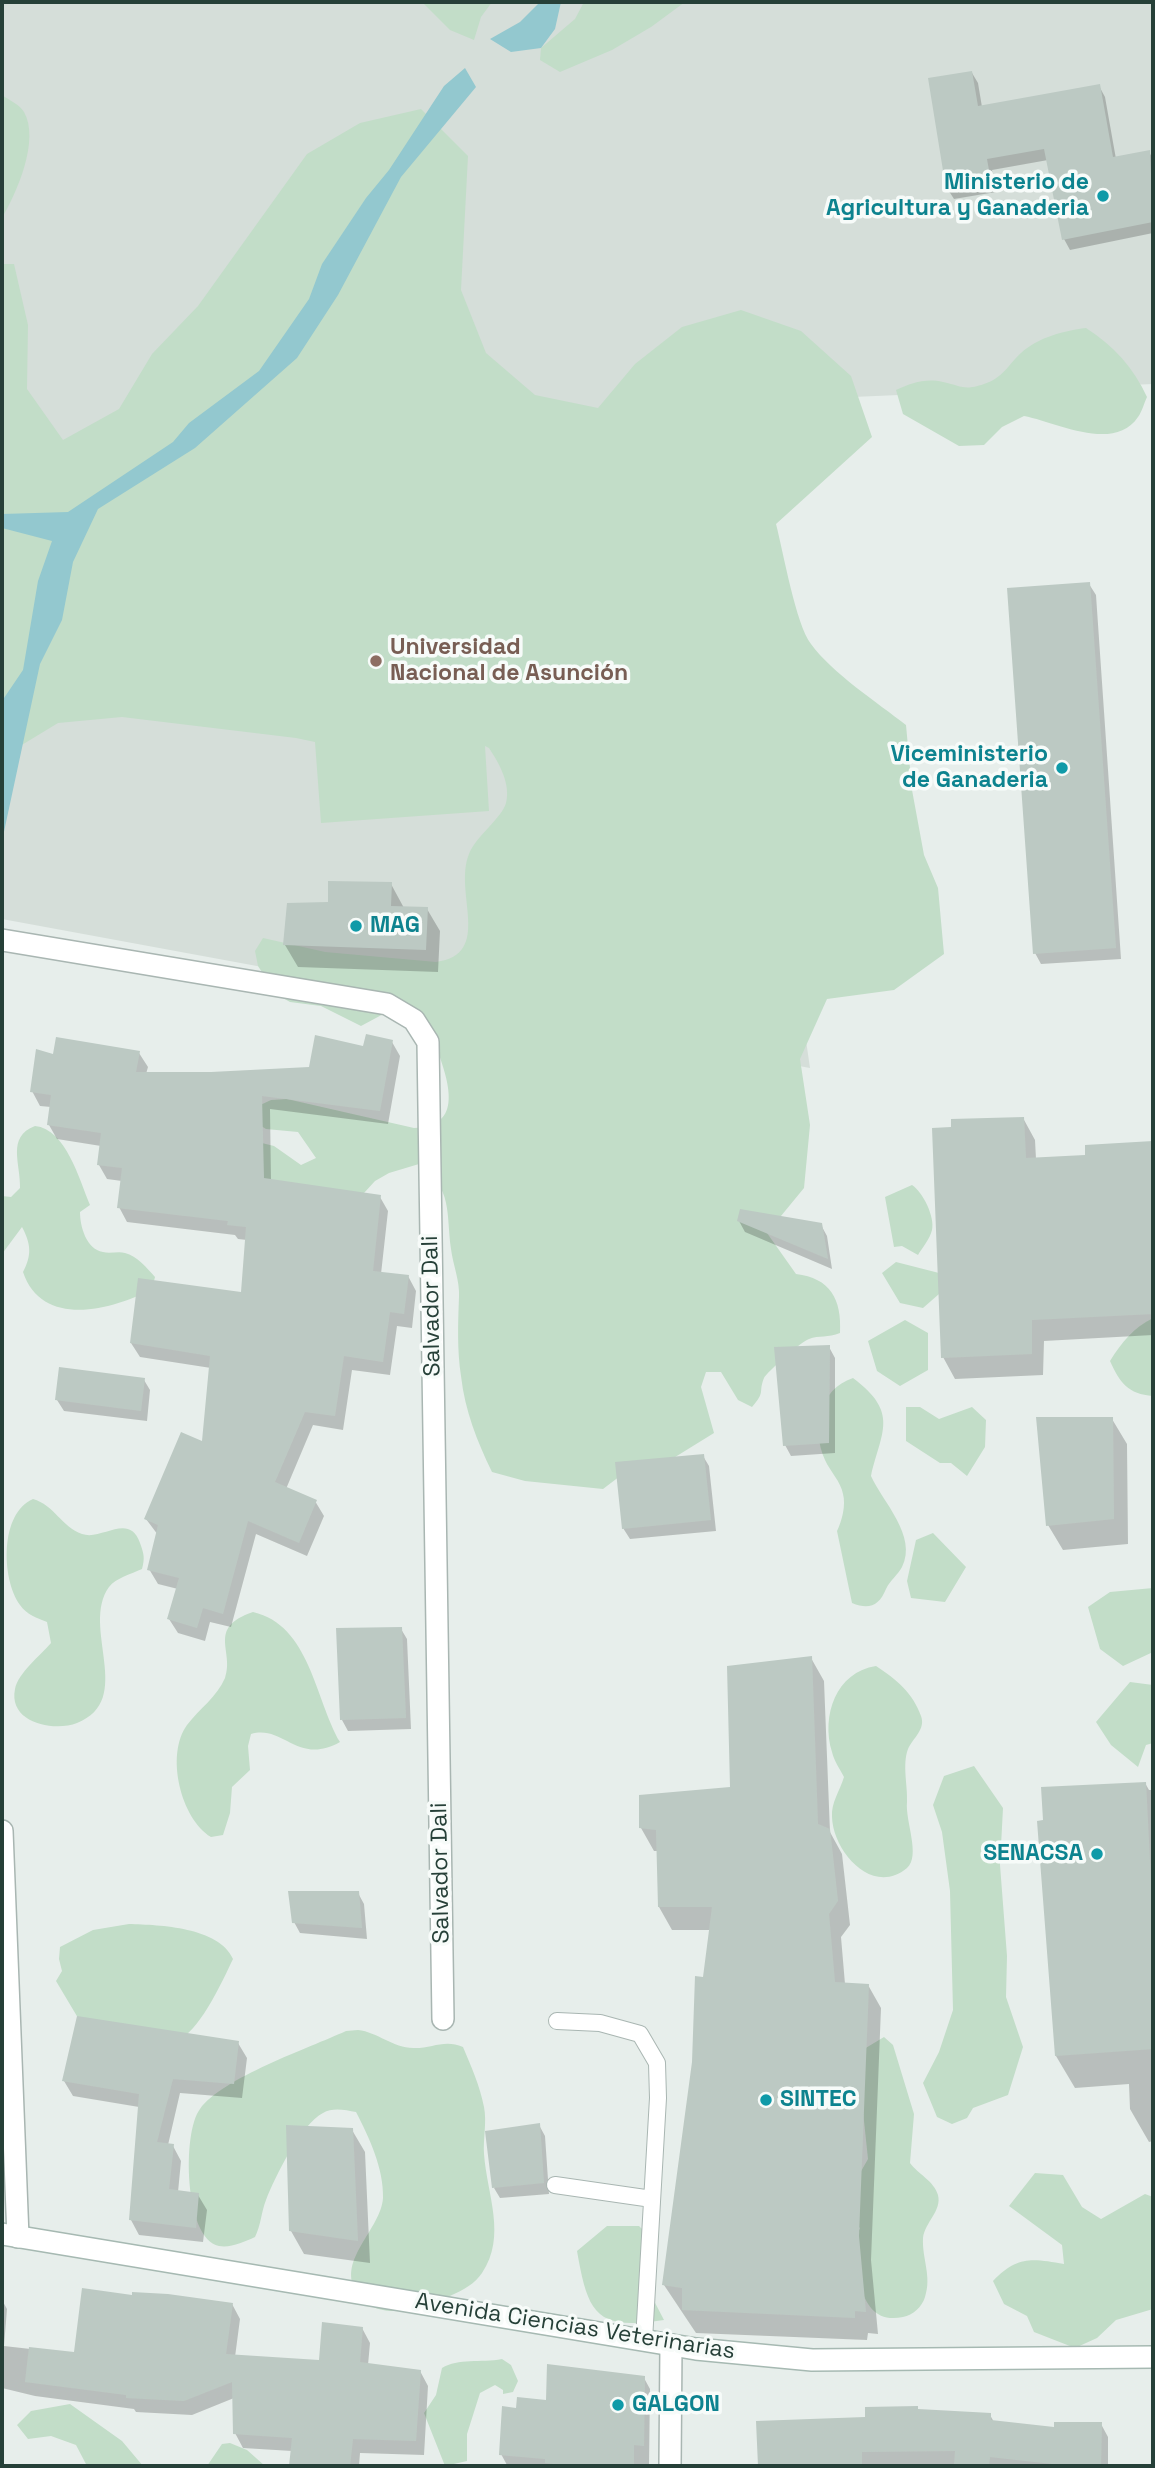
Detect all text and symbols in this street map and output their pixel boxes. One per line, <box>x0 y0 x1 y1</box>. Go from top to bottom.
place label: Ministerio de Agricultura y Ganaderia <box>826 169 1089 223</box>
marker: Ministerio de Agricultura y Ganaderia <box>1095 188 1111 204</box>
place label: Universidad Nacional de Asunción <box>390 634 628 688</box>
marker: Universidad Nacional de Asunción <box>368 653 384 669</box>
place label: Viceministerio de Ganaderia <box>890 741 1048 795</box>
marker: Viceministerio de Ganaderia <box>1054 760 1070 776</box>
place label: MAG <box>370 912 420 940</box>
marker: MAG <box>348 918 364 934</box>
street label: Salvador Dali <box>417 1235 447 1377</box>
street label: Salvador Dali <box>426 1802 456 1944</box>
place label: SENACSA <box>983 1840 1083 1868</box>
marker: SENACSA <box>1089 1846 1105 1862</box>
place label: SINTEC <box>780 2086 856 2114</box>
marker: SINTEC <box>758 2092 774 2108</box>
street label: Avenida Ciencias Veterinarias <box>413 2288 737 2366</box>
place label: GALGON <box>632 2391 720 2419</box>
marker: GALGON <box>610 2397 626 2413</box>

